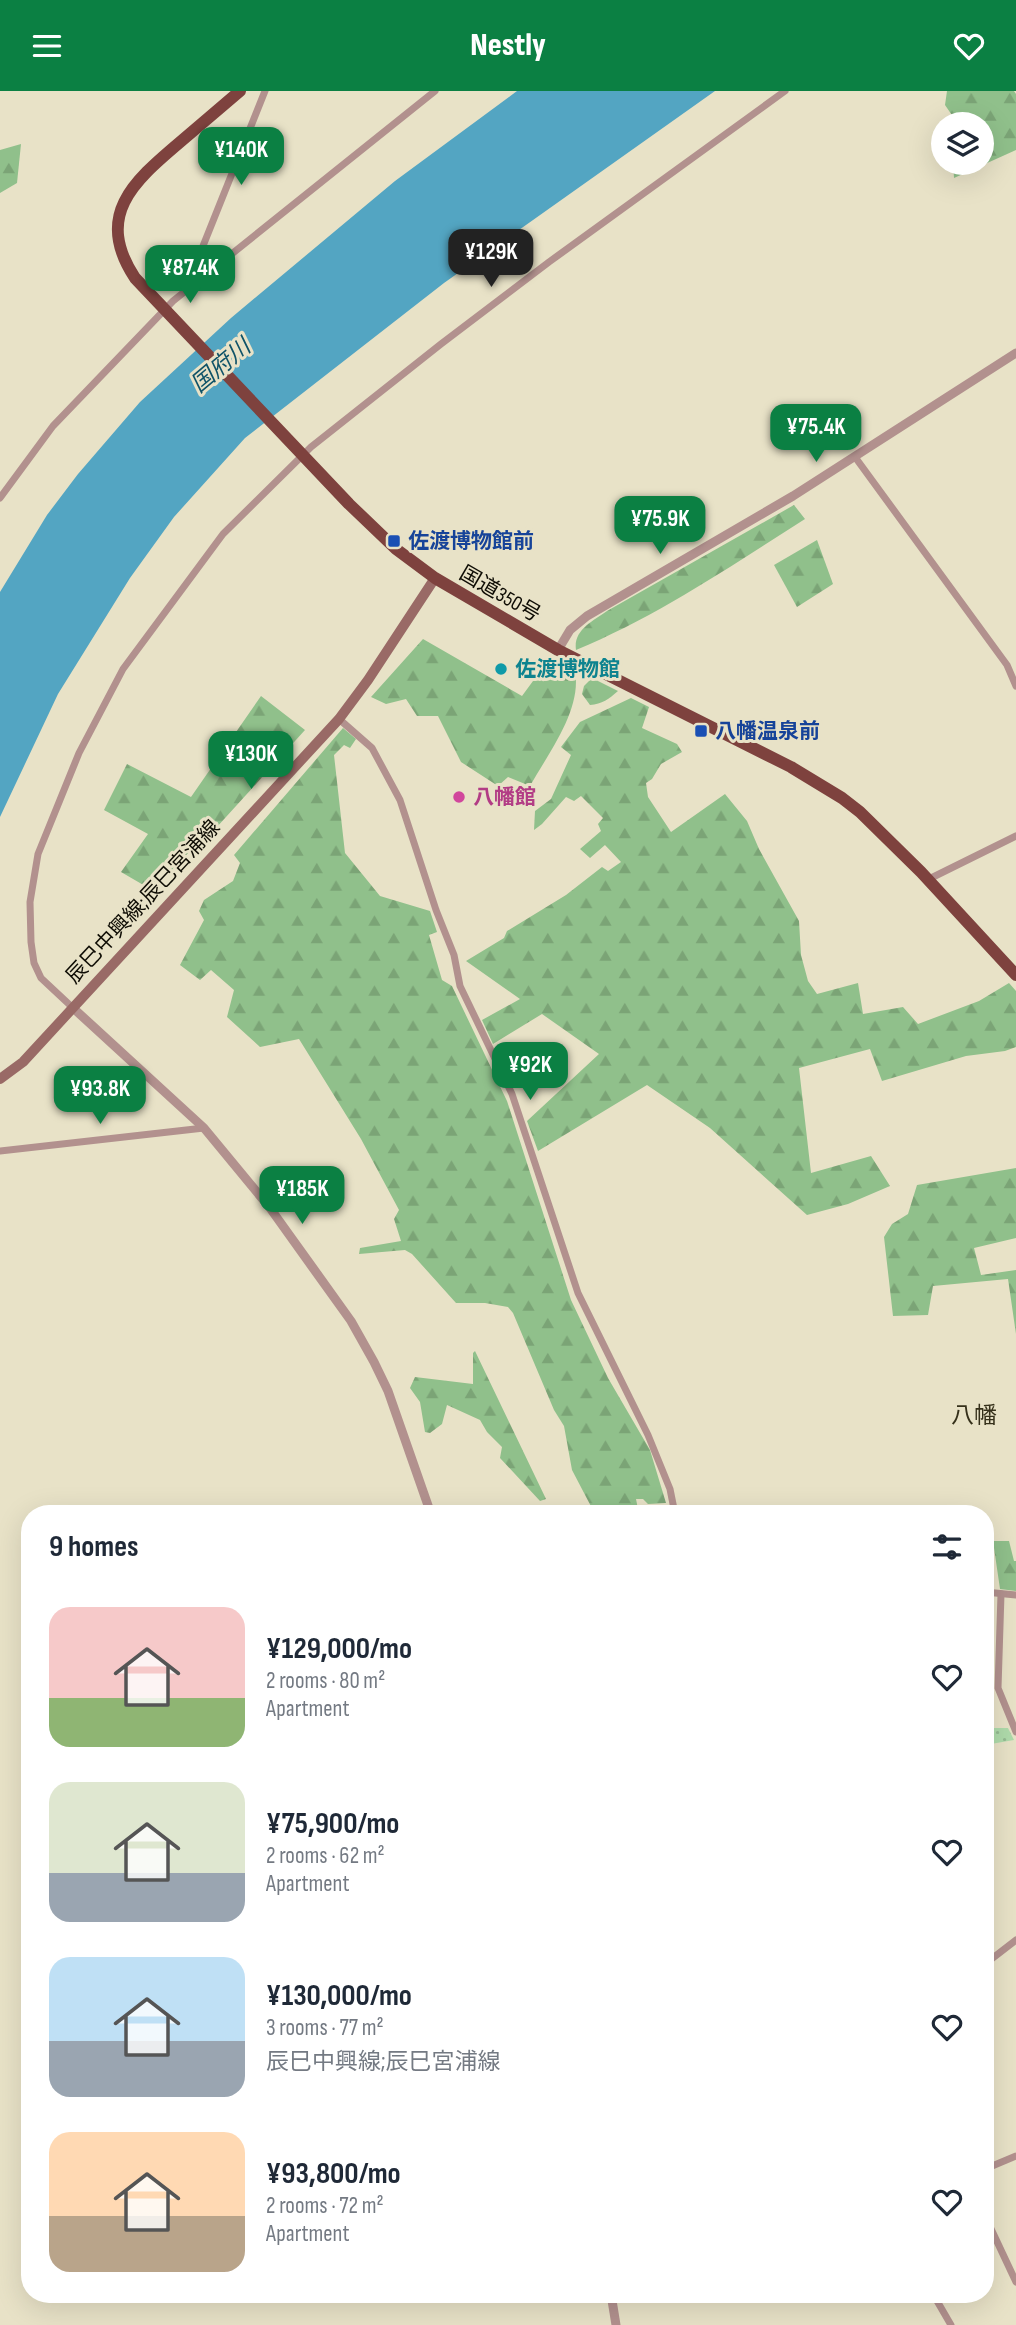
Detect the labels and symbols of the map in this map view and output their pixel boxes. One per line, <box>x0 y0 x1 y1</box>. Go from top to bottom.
pin: ¥140K <box>192 127 290 187</box>
pin: ¥129K <box>442 229 540 289</box>
pin: ¥87.4K <box>133 245 247 305</box>
water label: 国府川 <box>186 331 259 399</box>
pin: ¥75.4K <box>759 405 873 464</box>
pin: ¥75.9K <box>603 497 717 556</box>
place label: 佐渡博物館前 <box>408 529 534 554</box>
marker: 佐渡博物館前 <box>386 533 402 549</box>
street label: 国道350号 <box>455 561 545 627</box>
place label: 佐渡博物館 <box>515 657 620 682</box>
marker: 佐渡博物館 <box>493 661 509 677</box>
place label: 八幡温泉前 <box>715 719 820 744</box>
marker: 八幡温泉前 <box>693 723 709 739</box>
pin: ¥130K <box>202 731 300 791</box>
place label: 八幡館 <box>473 785 536 810</box>
marker: 八幡館 <box>451 789 467 805</box>
street label: 辰巳中興線;辰巳宮浦線 <box>61 815 225 989</box>
pin: ¥92K <box>489 1042 571 1102</box>
pin: ¥93.8K <box>43 1067 157 1126</box>
pin: ¥185K <box>253 1167 351 1226</box>
district label: 八幡 <box>951 1402 997 1430</box>

